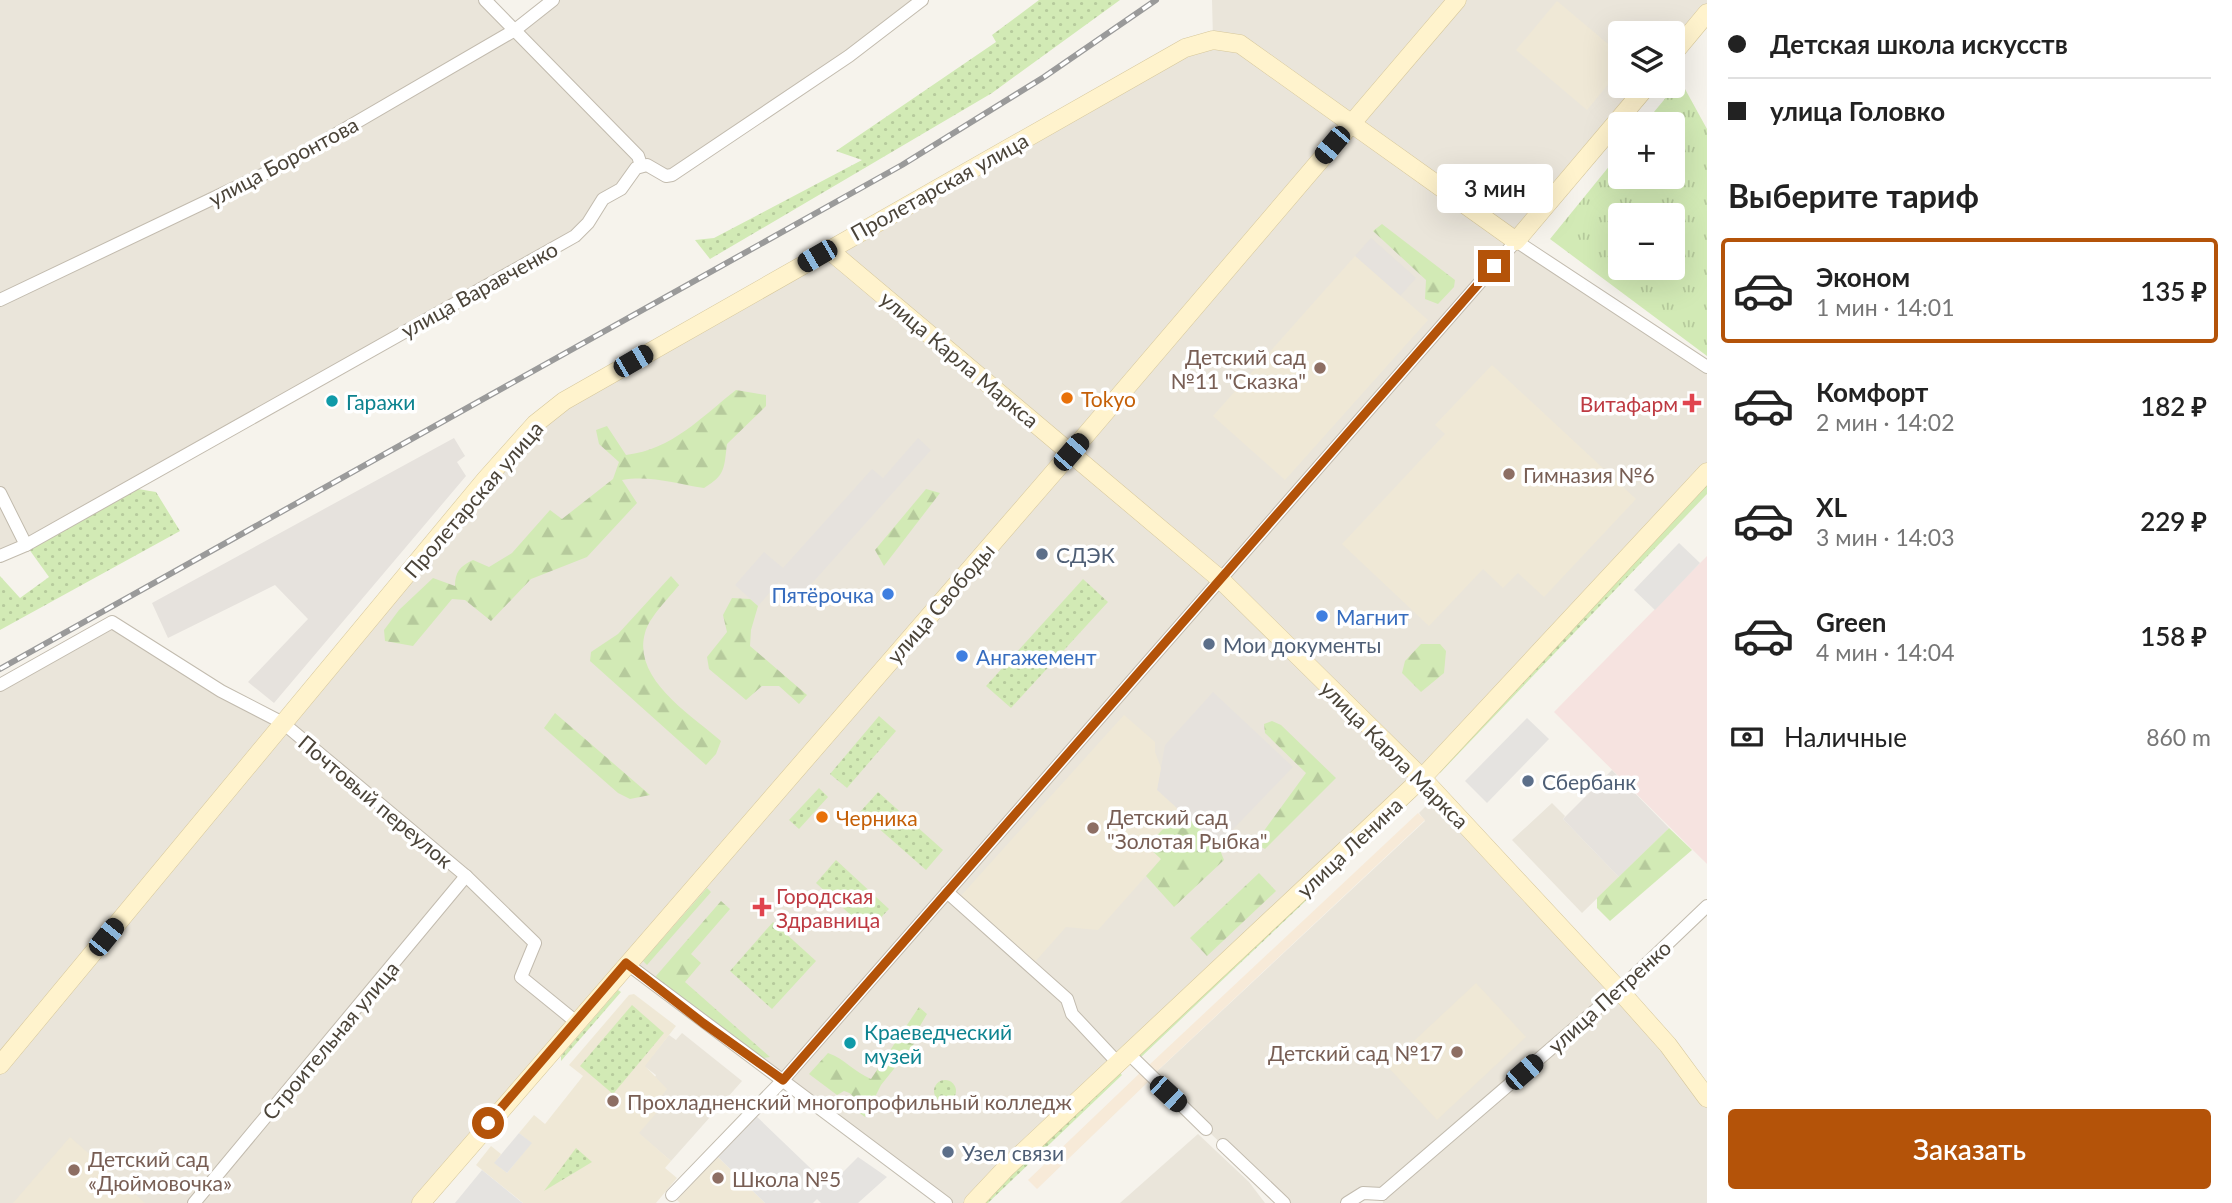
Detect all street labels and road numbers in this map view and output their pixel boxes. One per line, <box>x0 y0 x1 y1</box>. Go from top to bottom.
street label: улица Боронтова <box>204 111 362 211</box>
street label: Пролетарская улица <box>846 127 1032 245</box>
street label: улица Варавченко <box>396 236 562 342</box>
street label: улица Карла Маркса <box>876 285 1044 433</box>
street label: Пролетарская улица <box>398 416 548 582</box>
street label: улица Свободы <box>881 538 999 668</box>
street label: улица Карла Маркса <box>1316 675 1474 833</box>
street label: Почтовый переулок <box>294 729 458 873</box>
street label: улица Ленина <box>1291 792 1407 902</box>
street label: улица Петренко <box>1543 934 1676 1058</box>
street label: Строительная улица <box>256 956 404 1124</box>

